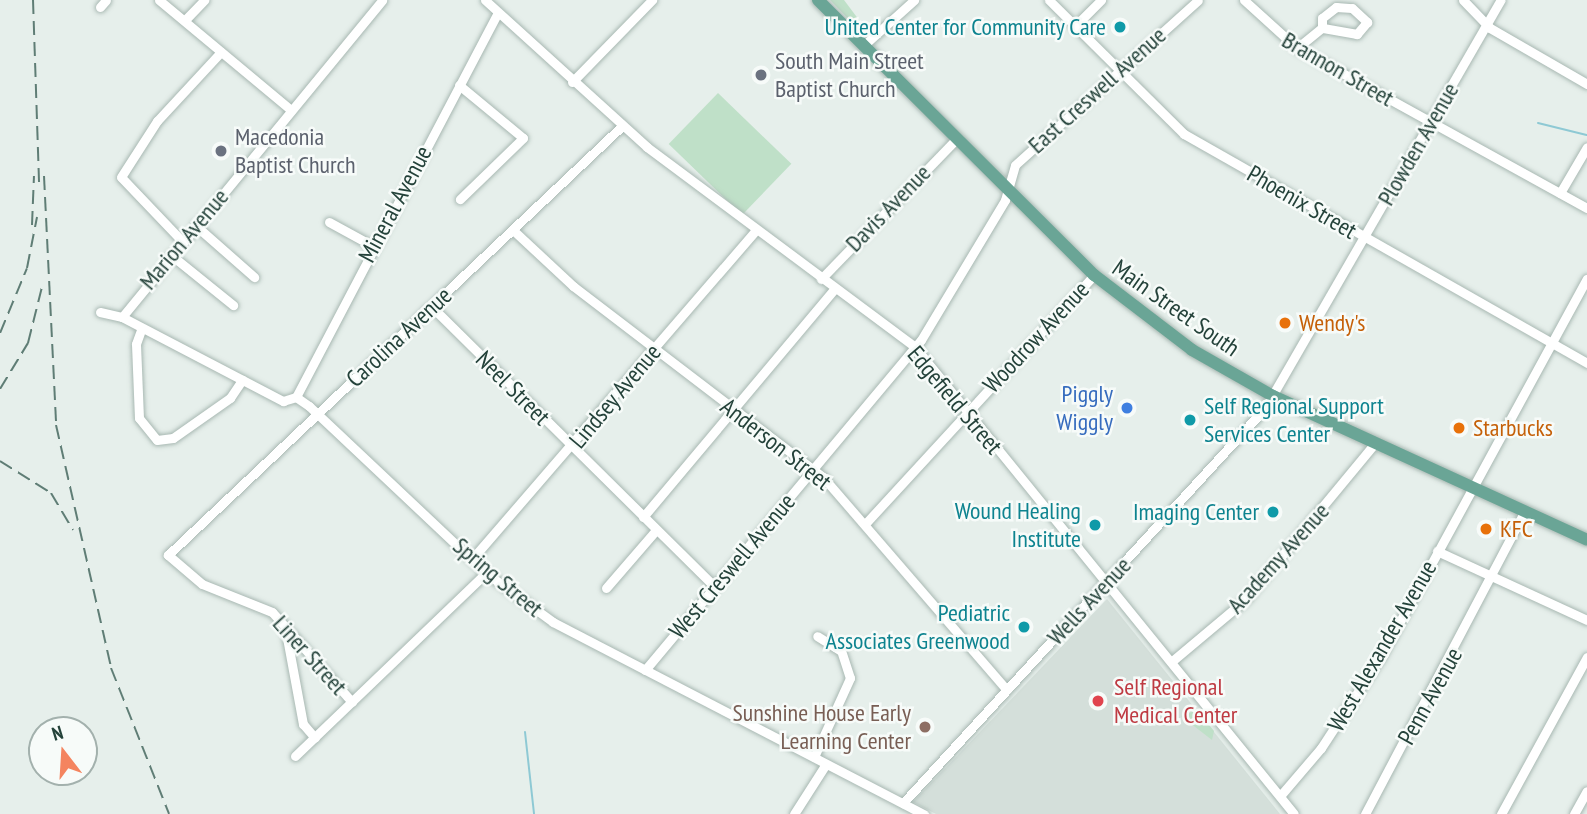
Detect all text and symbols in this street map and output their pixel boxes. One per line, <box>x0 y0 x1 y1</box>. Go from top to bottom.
place label: United Center for Community Care <box>824 13 1106 41</box>
marker: United Center for Community Care <box>1112 19 1128 35</box>
street label: East Creswell Avenue <box>1022 20 1172 160</box>
street label: Brannon Street <box>1277 25 1399 113</box>
place label: South Main Street Baptist Church <box>775 47 924 103</box>
marker: South Main Street Baptist Church <box>753 67 769 83</box>
street label: Plowden Avenue <box>1371 77 1465 211</box>
place label: Macedonia Baptist Church <box>235 123 356 179</box>
street label: Mineral Avenue <box>352 141 438 267</box>
marker: Macedonia Baptist Church <box>213 143 229 159</box>
street label: Davis Avenue <box>839 158 937 258</box>
street label: Phoenix Street <box>1242 159 1362 245</box>
street label: Marion Avenue <box>133 182 235 296</box>
street label: Main Street South <box>1107 254 1245 362</box>
street label: Woodrow Avenue <box>977 275 1095 399</box>
street label: Carolina Avenue <box>340 281 458 393</box>
place label: Wendy's <box>1299 309 1365 337</box>
marker: Wendy's <box>1277 315 1293 331</box>
street label: Lindsey Avenue <box>563 338 667 454</box>
street label: Edgefield Street <box>902 340 1008 460</box>
street label: Neel Street <box>470 345 556 431</box>
place label: Piggly Wiggly <box>1056 380 1113 436</box>
street label: Anderson Street <box>715 392 837 496</box>
place label: Self Regional Support Services Center <box>1204 392 1384 448</box>
marker: Piggly Wiggly <box>1119 400 1135 416</box>
marker: Self Regional Support Services Center <box>1182 412 1198 428</box>
place label: Starbucks <box>1473 414 1553 442</box>
marker: Starbucks <box>1451 420 1467 436</box>
street label: West Creswell Avenue <box>663 487 801 645</box>
street label: Academy Avenue <box>1220 496 1336 620</box>
place label: Wound Healing Institute <box>955 497 1081 553</box>
place label: Imaging Center <box>1133 498 1259 526</box>
marker: Imaging Center <box>1265 504 1281 520</box>
place label: KFC <box>1500 515 1533 543</box>
marker: Wound Healing Institute <box>1087 517 1103 533</box>
marker: KFC <box>1478 521 1494 537</box>
street label: Spring Street <box>447 531 549 623</box>
street label: Wells Avenue <box>1041 551 1137 651</box>
street label: West Alexander Avenue <box>1321 555 1443 737</box>
place label: Pediatric Associates Greenwood <box>826 599 1010 655</box>
street label: Liner Street <box>267 609 353 701</box>
marker: Pediatric Associates Greenwood <box>1016 619 1032 635</box>
street label: Penn Avenue <box>1391 642 1469 750</box>
place label: Self Regional Medical Center <box>1114 673 1237 729</box>
marker: Self Regional Medical Center <box>1088 691 1108 711</box>
place label: Sunshine House Early Learning Center <box>733 699 911 755</box>
north arrow <box>28 716 98 786</box>
marker: Sunshine House Early Learning Center <box>917 719 933 735</box>
text: N <box>49 720 66 746</box>

